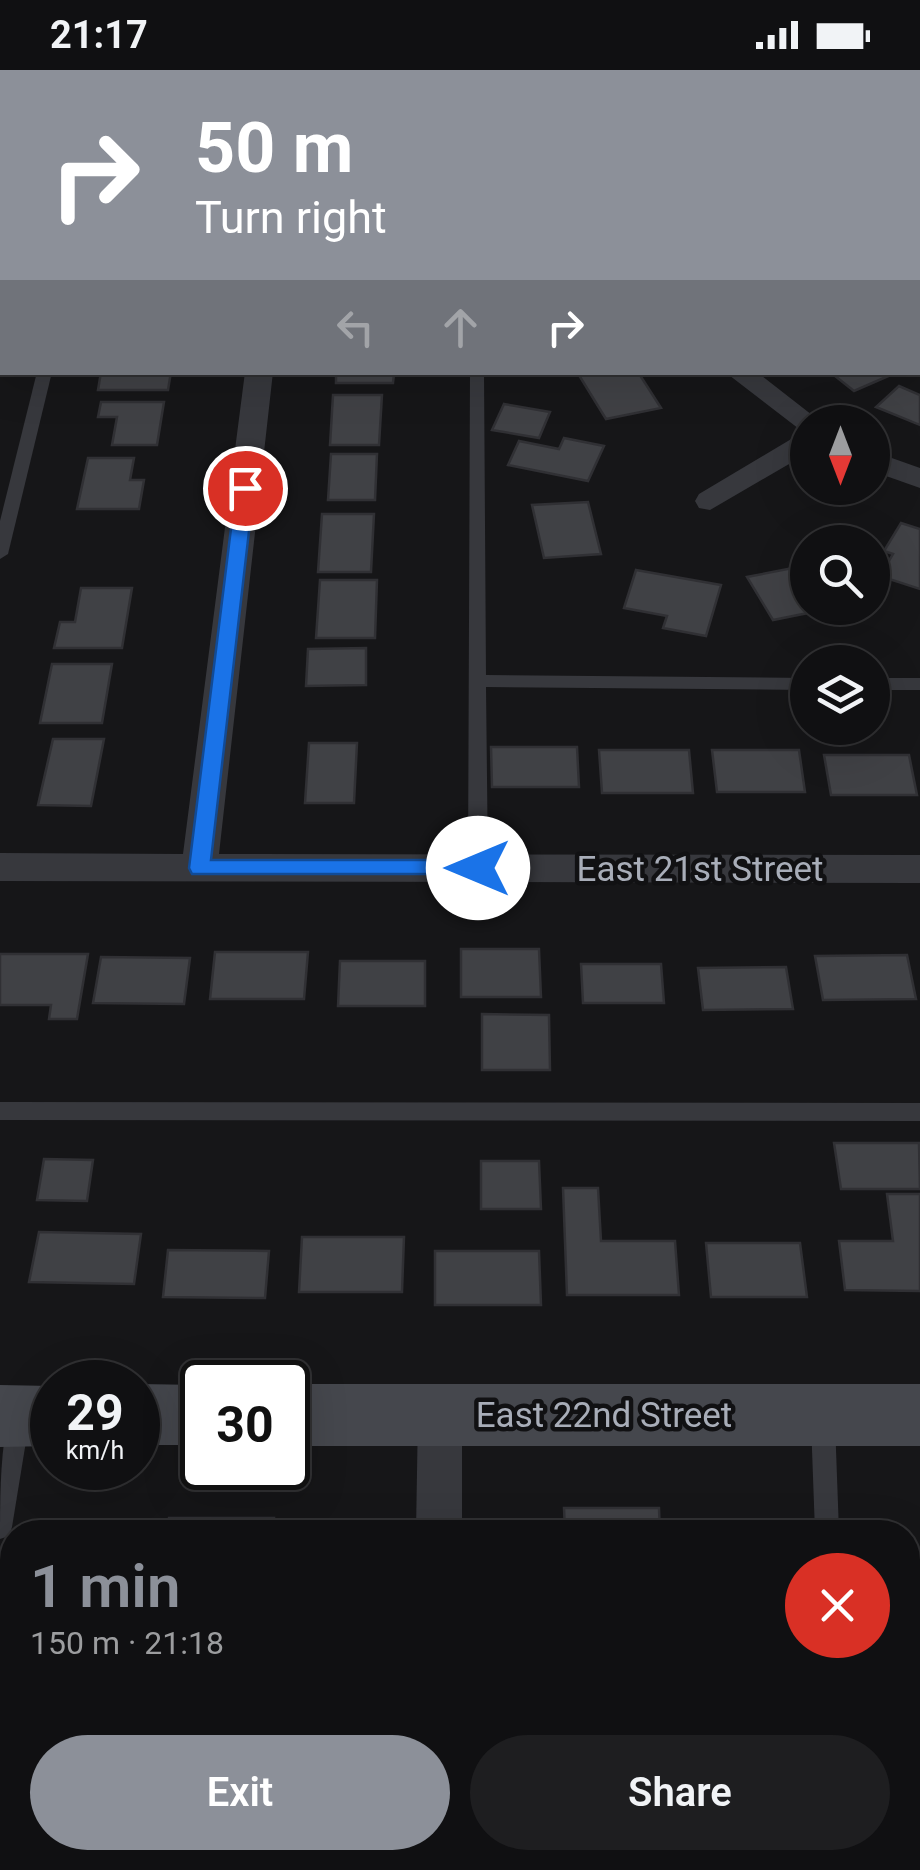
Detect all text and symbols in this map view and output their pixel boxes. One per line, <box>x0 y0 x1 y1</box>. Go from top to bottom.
text: 21:17 <box>50 13 148 57</box>
text: 50 m <box>195 107 353 189</box>
icon: right <box>30 110 160 240</box>
text: Turn right <box>195 191 387 244</box>
icon: left <box>328 300 383 355</box>
icon: ahead <box>433 300 488 355</box>
icon: right <box>538 300 593 355</box>
north arrow <box>790 405 890 505</box>
map controls <box>790 405 890 745</box>
pin <box>203 446 288 531</box>
icon: arrive <box>218 461 273 516</box>
button: search <box>790 525 890 625</box>
button: layers <box>790 645 890 745</box>
position arrow <box>426 816 530 920</box>
street label: East 21st Street <box>577 849 824 890</box>
speed limit sign: 30 <box>180 1360 310 1490</box>
text: 29 <box>66 1384 124 1442</box>
street label: East 22nd Street <box>476 1395 732 1436</box>
text: km/h <box>66 1436 124 1465</box>
text: 1 min <box>30 1551 180 1622</box>
button: close <box>785 1553 890 1658</box>
text: 150 m · 21:18 <box>30 1624 224 1662</box>
button: Exit <box>30 1735 450 1850</box>
button: Share <box>470 1735 890 1850</box>

